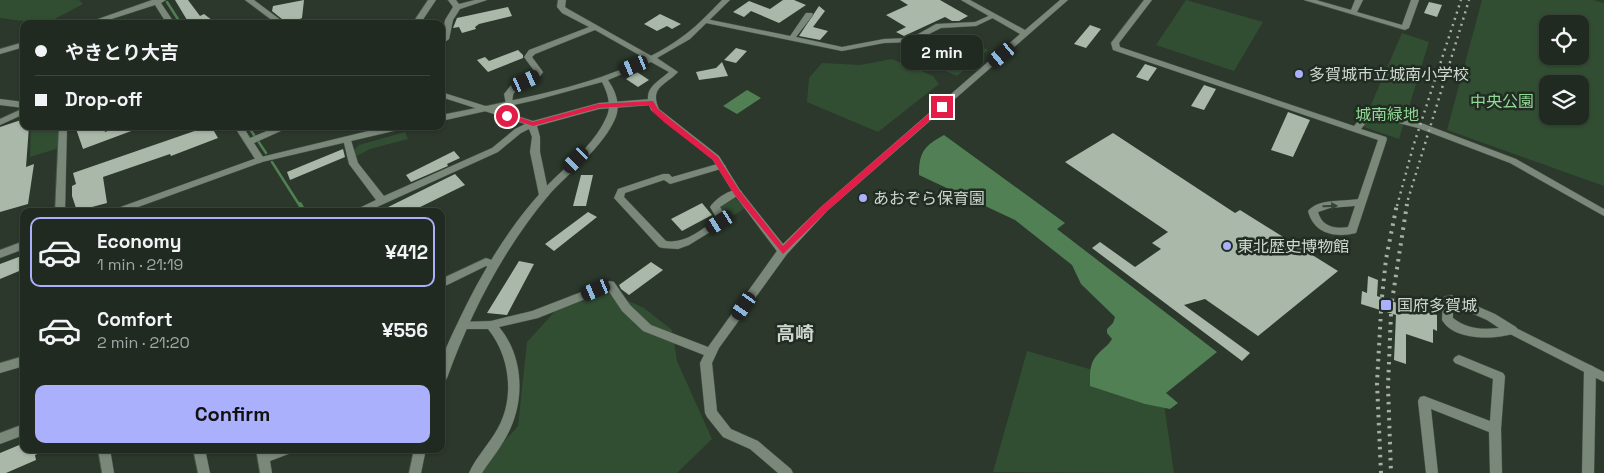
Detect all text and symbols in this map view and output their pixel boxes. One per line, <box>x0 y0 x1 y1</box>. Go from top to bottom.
map controls <box>1539 15 1589 125</box>
button: locate <box>1539 15 1589 65</box>
callout: 2 min <box>901 34 983 70</box>
text: やきとり大吉 <box>65 40 179 65</box>
car <box>985 40 1018 70</box>
text: 2 min <box>921 42 963 63</box>
car <box>617 53 650 79</box>
place label: 多賀城市立城南小学校 <box>1309 64 1469 85</box>
car <box>509 68 542 94</box>
marker: 多賀城市立城南小学校 <box>1293 68 1305 80</box>
button: layers <box>1539 75 1589 125</box>
text: Drop-off <box>65 87 143 112</box>
park label: 中央公園 <box>1470 91 1534 112</box>
route end <box>931 96 953 118</box>
park label: 城南緑地 <box>1355 104 1419 125</box>
route start <box>496 105 518 127</box>
car <box>560 144 591 176</box>
place label: あおぞら保育園 <box>873 188 985 209</box>
marker: あおぞら保育園 <box>857 192 869 204</box>
one-way arrow <box>1323 201 1339 209</box>
car <box>703 208 736 236</box>
text: Economy <box>97 229 181 254</box>
icon: car <box>37 230 82 275</box>
place label: 東北歴史博物館 <box>1237 236 1349 257</box>
text: ¥412 <box>385 240 428 265</box>
marker: 東北歴史博物館 <box>1221 240 1233 252</box>
text: 1 min · 21:19 <box>97 254 183 275</box>
car <box>579 277 612 303</box>
car <box>729 289 758 323</box>
place label: 国府多賀城 <box>1397 295 1477 316</box>
marker: 国府多賀城 <box>1379 298 1393 312</box>
text: Comfort <box>97 307 173 332</box>
icon: car <box>37 308 82 353</box>
text: ¥556 <box>382 318 428 343</box>
district label: 高崎 <box>776 321 814 346</box>
text: 2 min · 21:20 <box>97 332 190 353</box>
button: Confirm <box>35 385 430 443</box>

